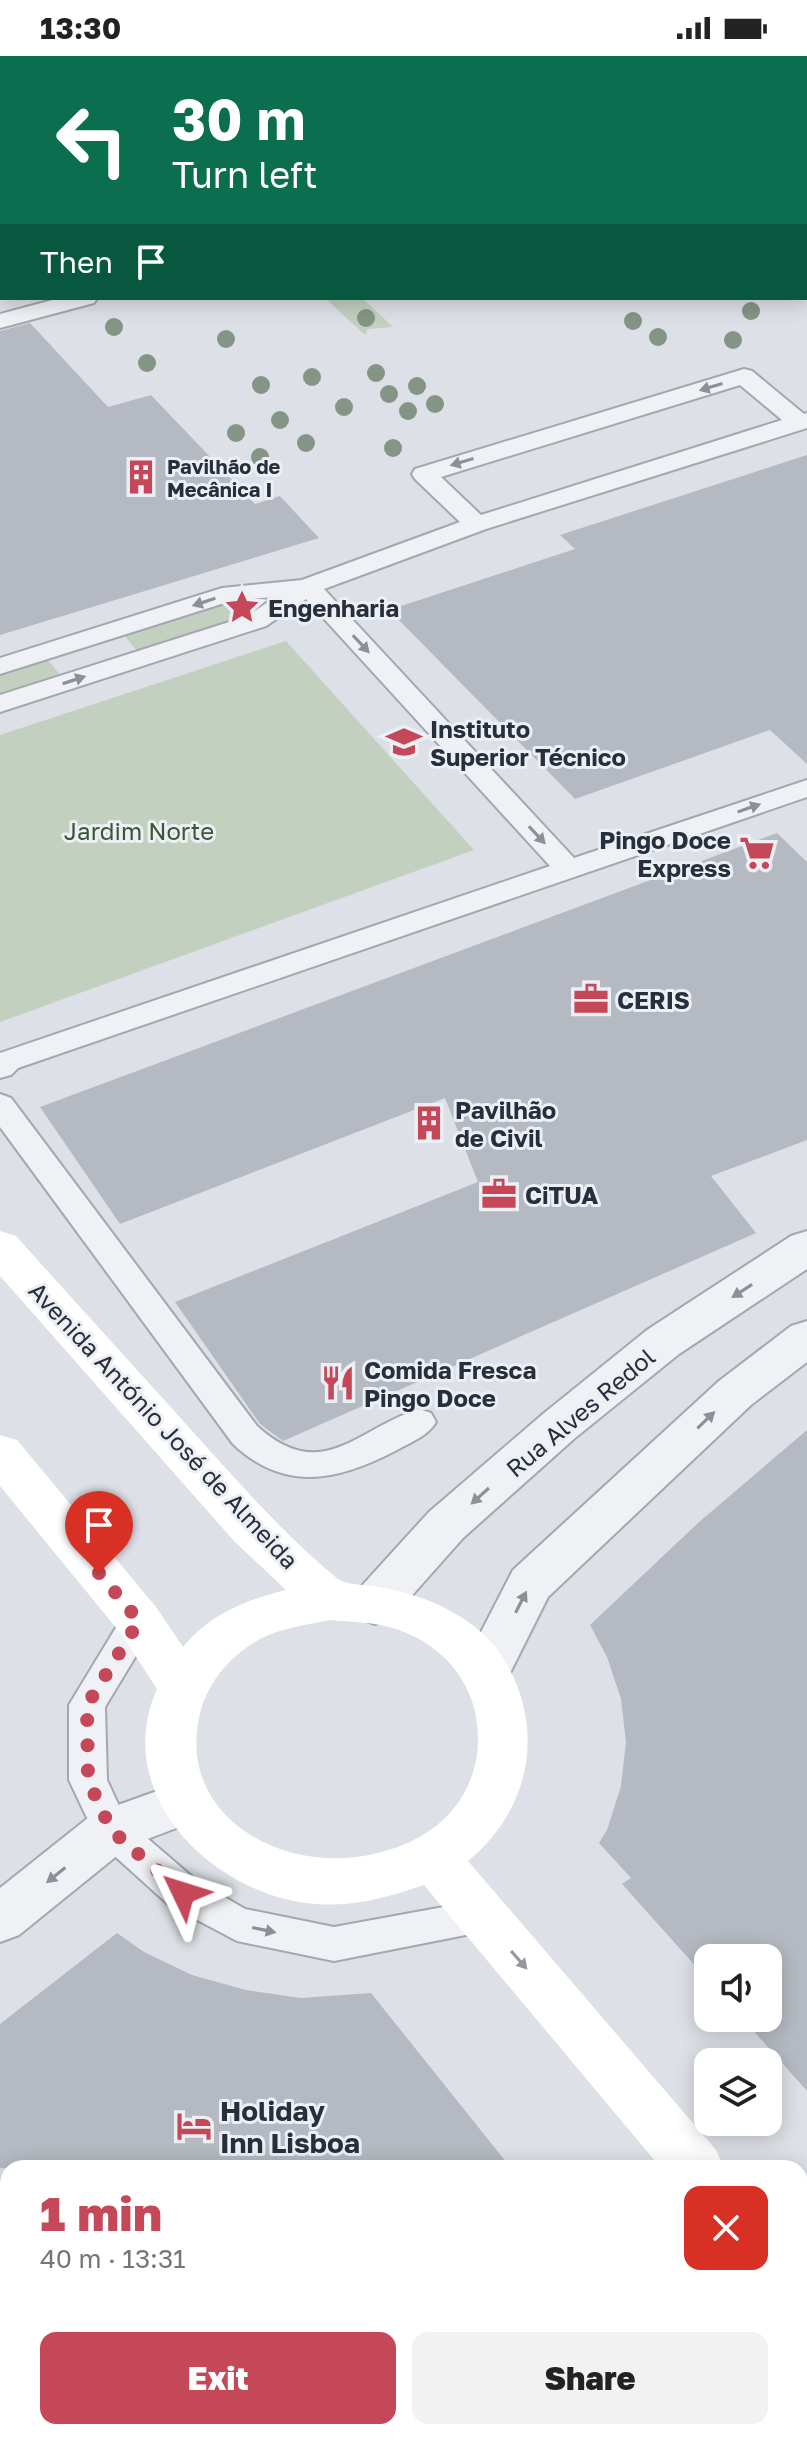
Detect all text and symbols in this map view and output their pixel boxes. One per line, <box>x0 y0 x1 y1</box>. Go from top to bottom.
text: 13:30 <box>40 10 121 46</box>
text: 30 m <box>172 85 306 152</box>
icon: left <box>40 88 144 192</box>
text: Turn left <box>172 153 318 196</box>
icon: arrive <box>129 240 173 284</box>
text: Then <box>40 244 113 280</box>
one-way arrow <box>699 381 723 393</box>
place label: Pavilhão de Mecânica I <box>167 454 281 501</box>
one-way arrow <box>450 456 474 469</box>
building icon: Pavilhão de Mecânica I <box>122 458 160 496</box>
place icon: Engenharia <box>223 588 261 626</box>
place label: Engenharia <box>268 593 399 622</box>
one-way arrow <box>191 596 215 608</box>
one-way arrow <box>351 634 369 653</box>
one-way arrow <box>62 673 86 685</box>
place label: Instituto Superior Técnico <box>430 714 626 771</box>
school or university icon: Instituto Superior Técnico <box>385 723 423 761</box>
one-way arrow <box>737 801 761 813</box>
park label: Jardim Norte <box>64 816 214 845</box>
one-way arrow <box>528 825 546 844</box>
place label: Pingo Doce Express <box>599 825 731 882</box>
supermarket icon: Pingo Doce Express <box>738 834 776 872</box>
office icon: CERIS <box>572 980 610 1018</box>
place label: CERIS <box>617 985 690 1014</box>
place label: Pavilhão de Civil <box>455 1095 556 1152</box>
building icon: Pavilhão de Civil <box>410 1104 448 1142</box>
office icon: CiTUA <box>480 1175 518 1213</box>
place label: CiTUA <box>525 1180 598 1209</box>
street label: Avenida António José de Almeida <box>23 1276 305 1574</box>
one-way arrow <box>731 1283 753 1297</box>
street label: Rua Alves Redol <box>500 1341 660 1483</box>
place label: Comida Fresca Pingo Doce <box>364 1355 536 1412</box>
restaurant icon: Comida Fresca Pingo Doce <box>319 1364 357 1402</box>
one-way arrow <box>696 1412 715 1430</box>
one-way arrow <box>470 1487 490 1504</box>
pin <box>65 1491 133 1573</box>
icon: arrive <box>77 1503 121 1547</box>
one-way arrow <box>515 1590 528 1613</box>
position arrow <box>141 1851 225 1935</box>
one-way arrow <box>46 1866 66 1882</box>
one-way arrow <box>252 1924 277 1936</box>
map controls <box>694 1944 782 2136</box>
button: sound <box>694 1944 782 2032</box>
one-way arrow <box>510 1950 527 1970</box>
button: layers <box>694 2048 782 2136</box>
place label: Holiday Inn Lisboa <box>220 2094 360 2159</box>
hotel icon: Holiday Inn Lisboa <box>175 2107 213 2145</box>
text: 1 min <box>40 2184 162 2242</box>
button: close <box>684 2186 768 2270</box>
text: 40 m · 13:31 <box>40 2243 186 2274</box>
button: Exit <box>40 2332 396 2424</box>
button: Share <box>412 2332 768 2424</box>

